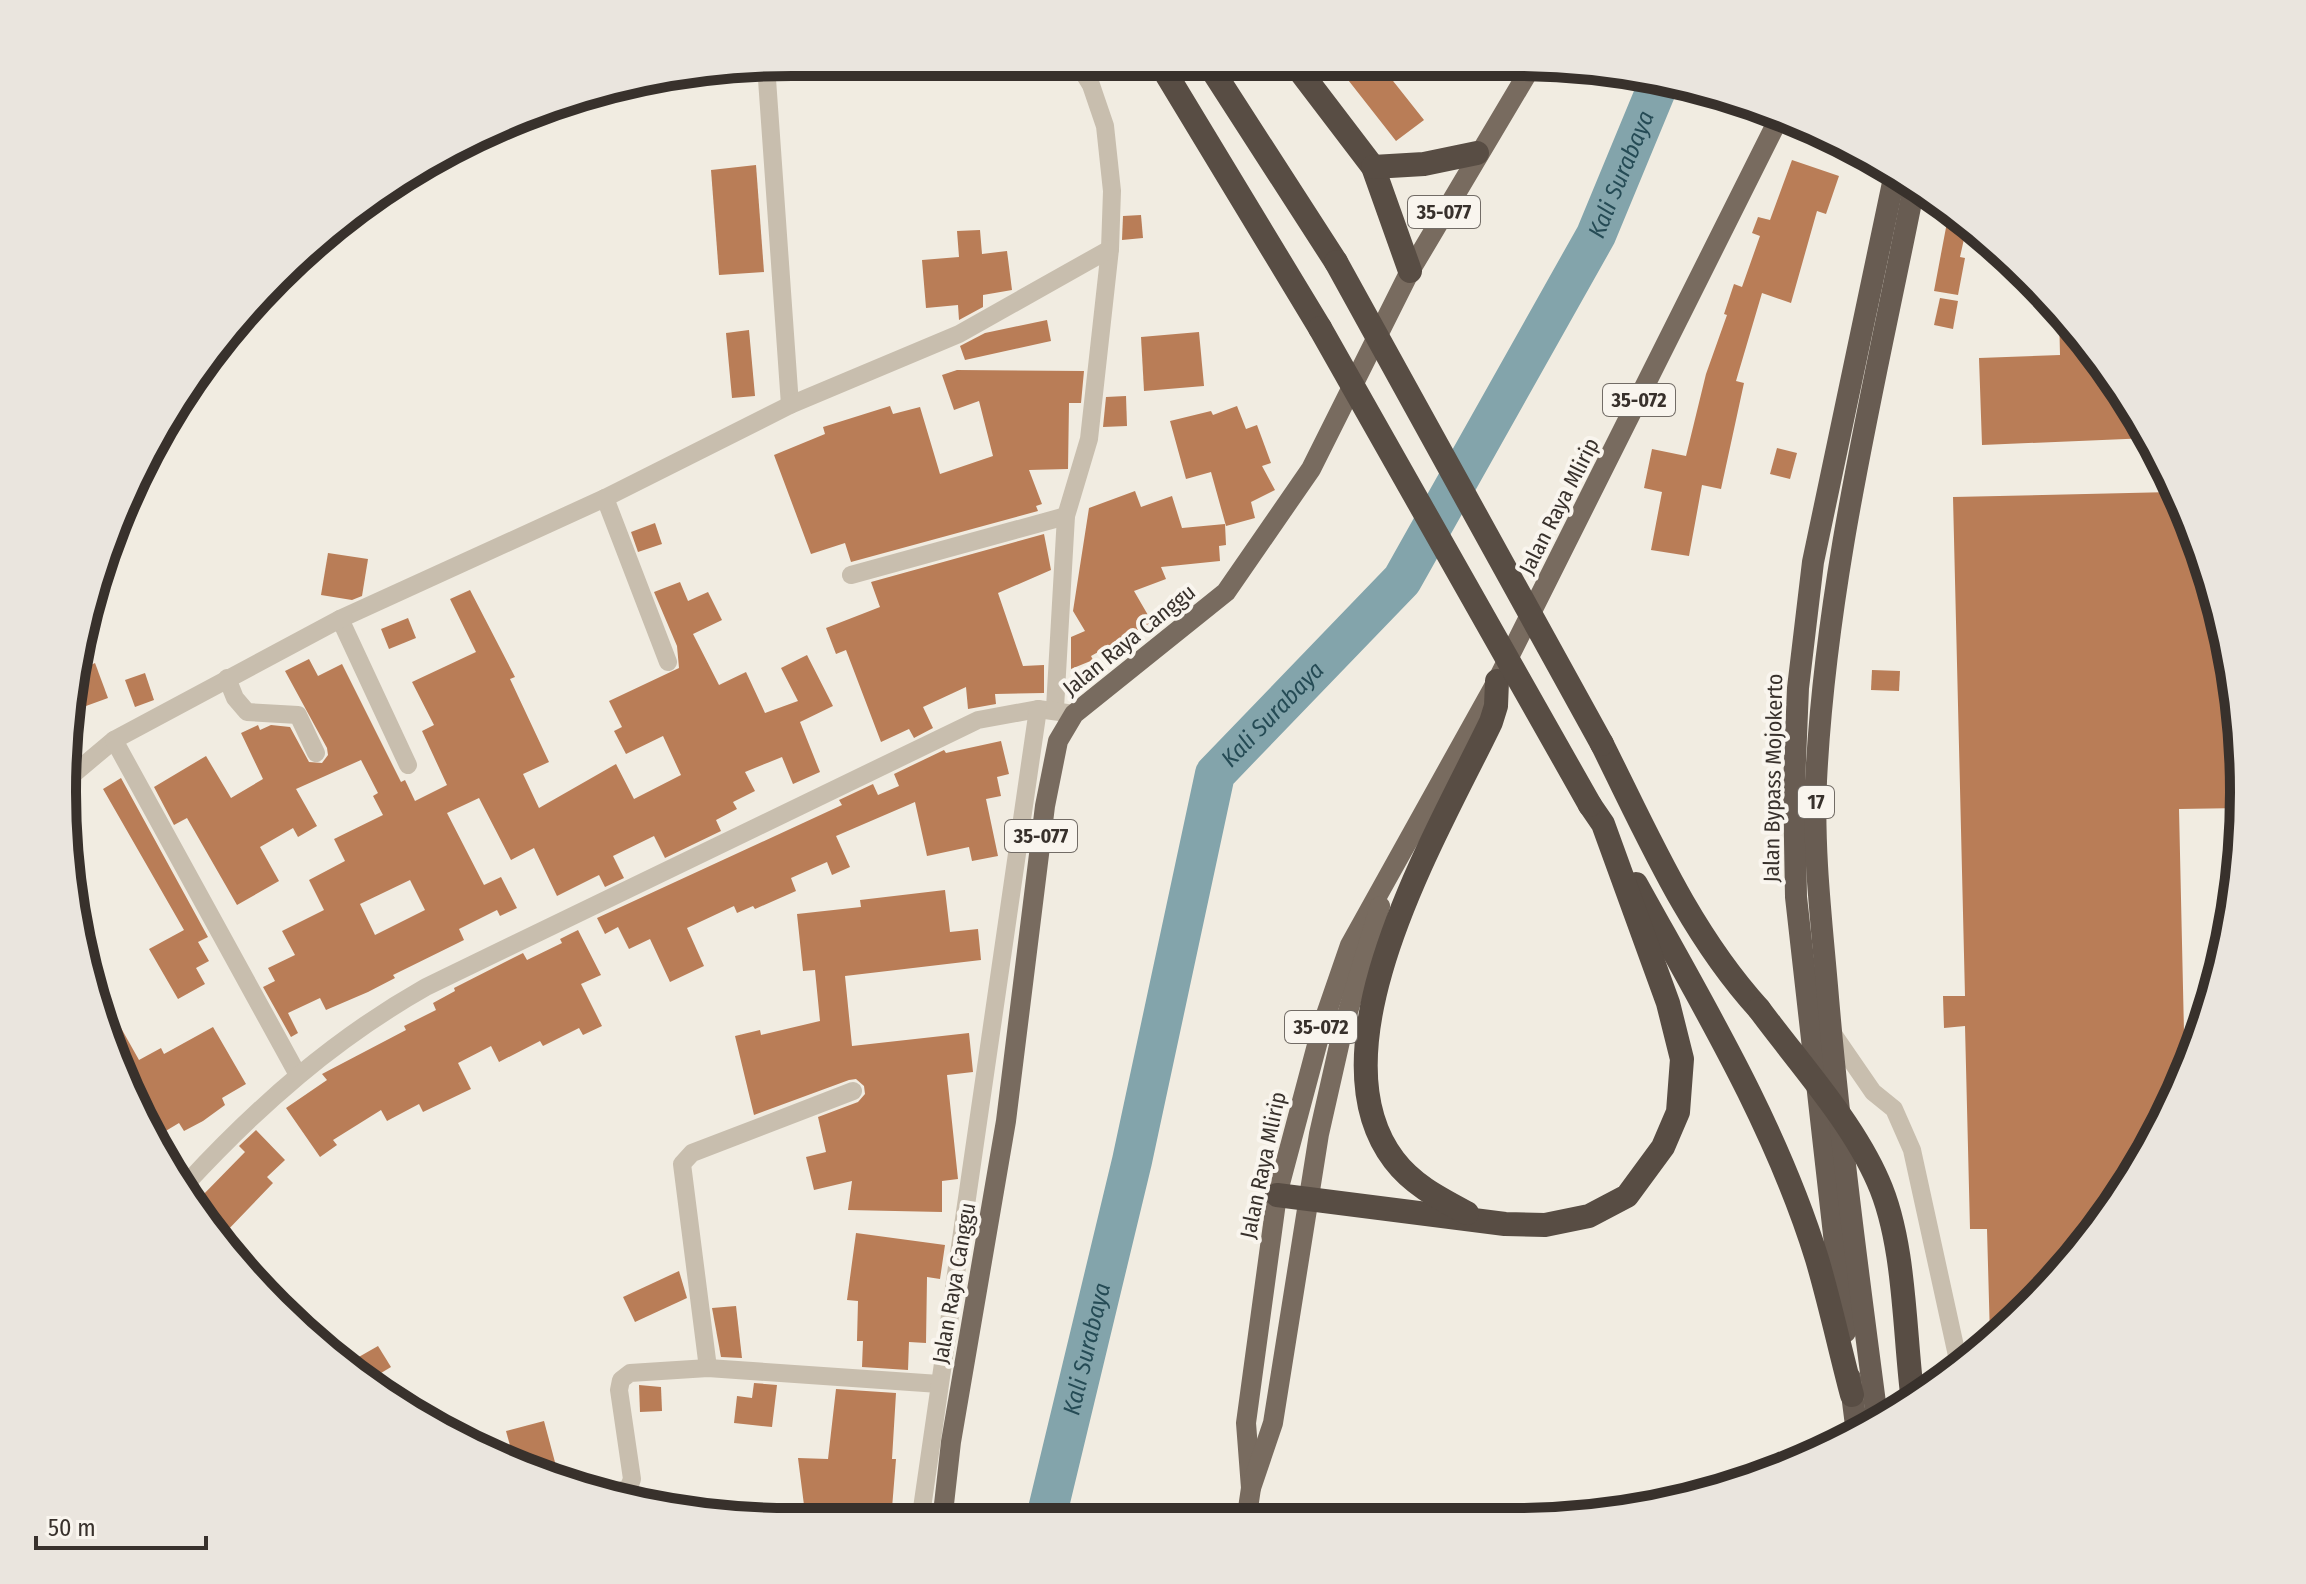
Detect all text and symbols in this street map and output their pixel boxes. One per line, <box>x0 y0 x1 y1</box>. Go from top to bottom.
water label: Kali Surabaya <box>1582 107 1660 242</box>
road number: 35-077 <box>1408 196 1480 228</box>
road number: 35-072 <box>1603 384 1675 416</box>
street label: Jalan Raya Mlirip <box>1513 433 1605 579</box>
street label: Jalan Raya Canggu <box>1057 578 1201 702</box>
water label: Kali Surabaya <box>1216 656 1329 773</box>
street label: Jalan Bypass Mojokerto <box>1758 673 1788 883</box>
road number: 17 <box>1798 786 1834 818</box>
road number: 35-077 <box>1005 820 1077 852</box>
road number: 35-072 <box>1285 1011 1357 1043</box>
street label: Jalan Raya Mlirip <box>1234 1089 1292 1241</box>
street label: Jalan Raya Canggu <box>927 1201 981 1365</box>
water label: Kali Surabaya <box>1057 1280 1116 1418</box>
scale bar <box>36 1500 206 1550</box>
text: 50 m <box>48 1514 96 1542</box>

